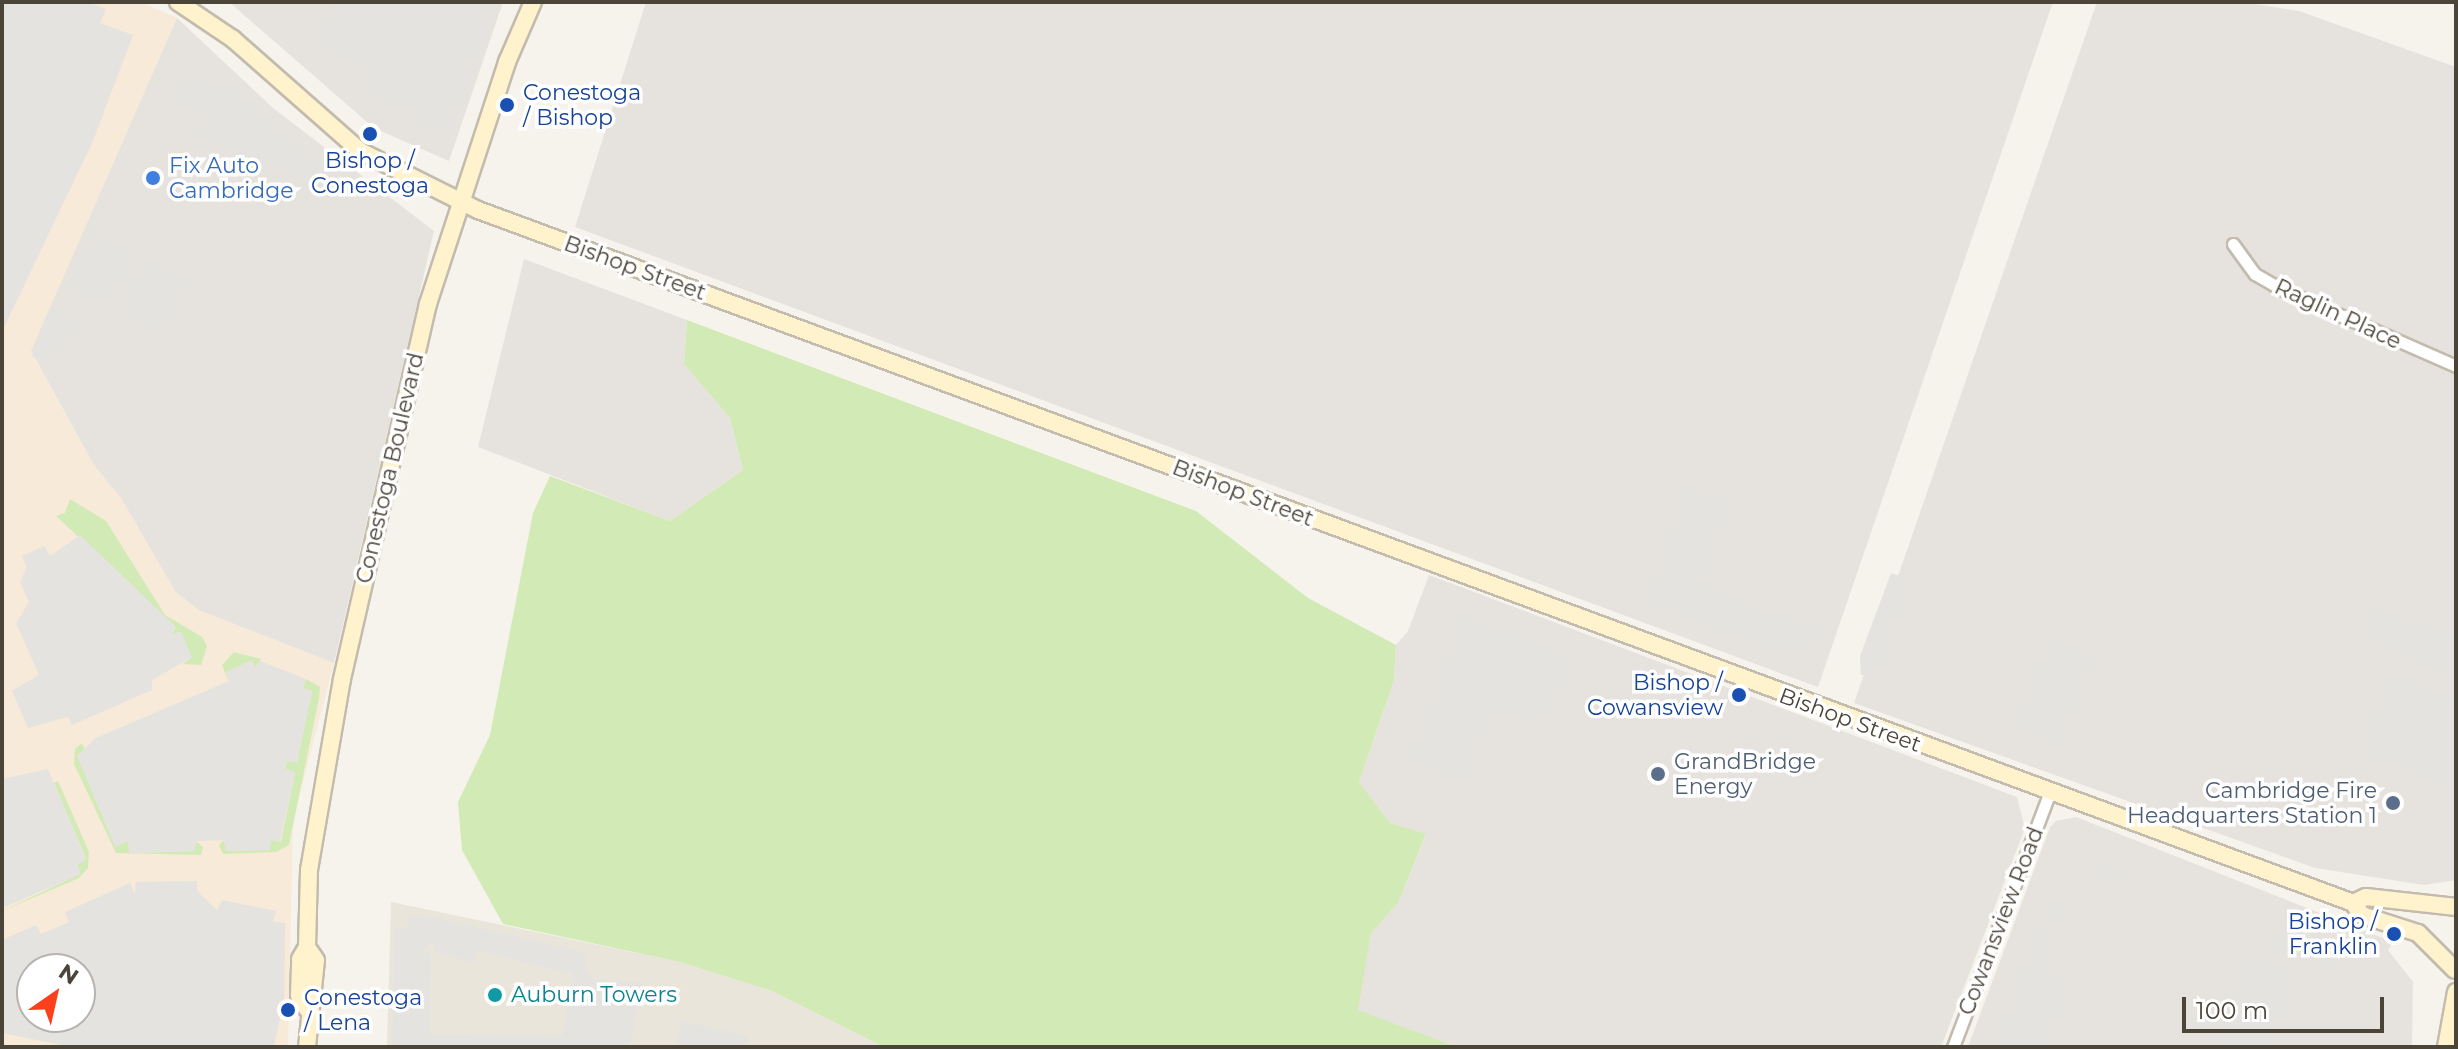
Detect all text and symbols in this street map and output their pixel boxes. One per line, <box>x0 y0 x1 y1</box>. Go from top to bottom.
place label: Conestoga / Bishop <box>523 79 641 130</box>
marker: Conestoga / Bishop <box>498 96 516 114</box>
marker: Bishop / Conestoga <box>361 125 379 143</box>
place label: Bishop / Conestoga <box>311 147 429 198</box>
place label: Fix Auto Cambridge <box>169 152 294 204</box>
marker: Fix Auto Cambridge <box>144 169 162 187</box>
street label: Bishop Street <box>560 230 710 306</box>
street label: Raglin Place <box>2271 273 2405 355</box>
street label: Conestoga Boulevard <box>351 350 429 586</box>
street label: Bishop Street <box>1169 454 1317 532</box>
place label: Bishop / Cowansview <box>1587 669 1723 720</box>
street label: Bishop Street <box>1775 682 1925 758</box>
marker: Bishop / Cowansview <box>1730 686 1748 704</box>
place label: GrandBridge Energy <box>1674 748 1816 800</box>
marker: GrandBridge Energy <box>1649 765 1667 783</box>
place label: Cambridge Fire Headquarters Station 1 <box>2127 777 2377 828</box>
marker: Cambridge Fire Headquarters Station 1 <box>2384 794 2402 812</box>
street label: Cowansview Road <box>1953 823 2049 1019</box>
place label: Bishop / Franklin <box>2288 908 2378 960</box>
marker: Bishop / Franklin <box>2385 925 2403 943</box>
north arrow <box>16 953 96 1033</box>
text: N <box>54 958 84 991</box>
scale bar <box>2186 981 2388 1031</box>
place label: Auburn Towers <box>511 982 677 1008</box>
place label: Conestoga / Lena <box>304 984 422 1036</box>
marker: Auburn Towers <box>486 986 504 1004</box>
text: 100 m <box>2196 996 2268 1025</box>
marker: Conestoga / Lena <box>279 1001 297 1019</box>

